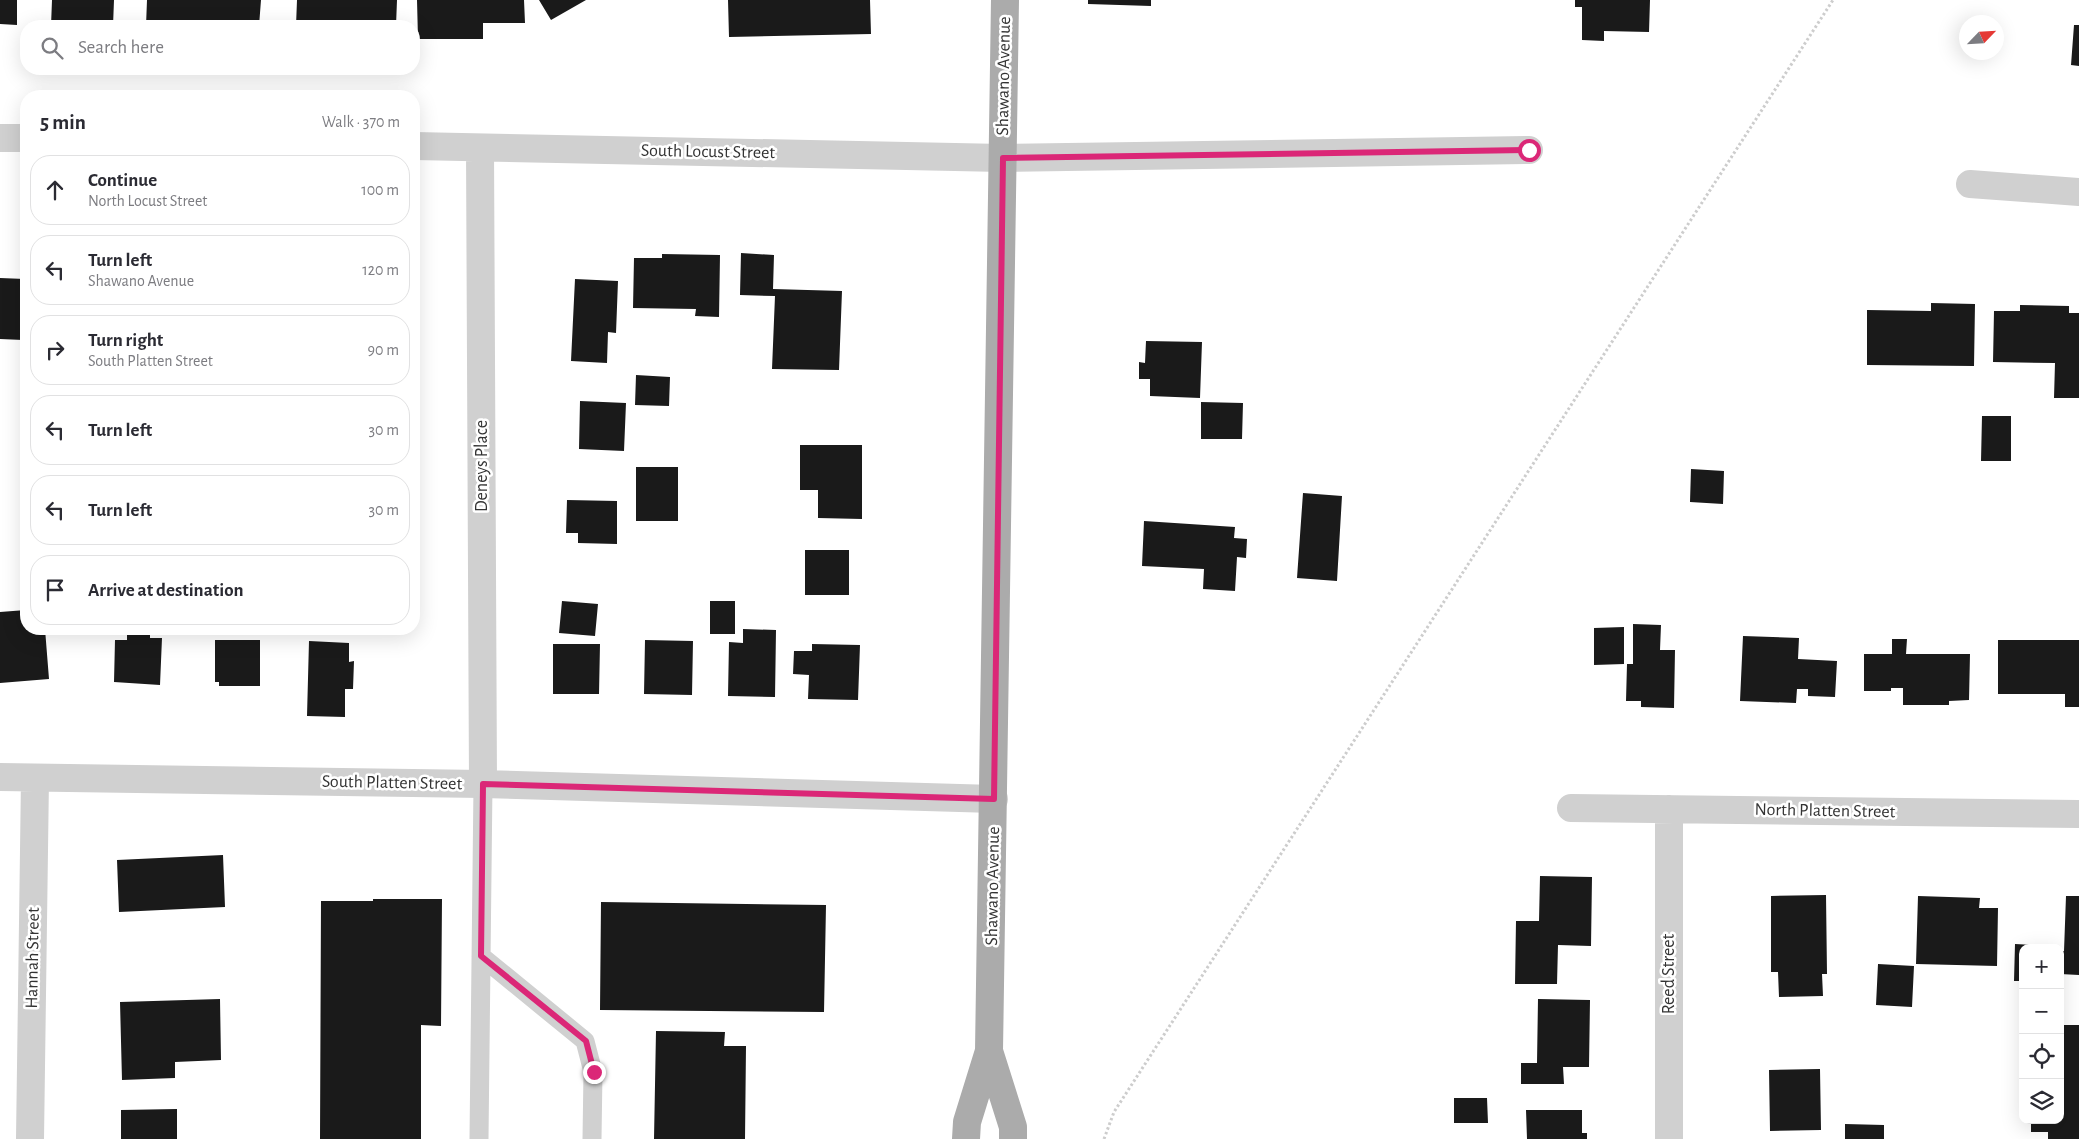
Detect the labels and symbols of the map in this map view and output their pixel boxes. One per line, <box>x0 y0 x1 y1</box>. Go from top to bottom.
north arrow <box>1959 15 2004 60</box>
street label: Shawano Avenue <box>994 16 1014 136</box>
route start <box>1518 139 1541 162</box>
street label: South Locust Street <box>641 142 775 162</box>
street label: Deneys Place <box>473 420 491 512</box>
street label: South Platten Street <box>322 773 463 793</box>
street label: North Platten Street <box>1754 801 1896 821</box>
street label: Shawano Avenue <box>983 826 1003 946</box>
street label: Hannah Street <box>23 907 43 1009</box>
street label: Reed Street <box>1660 933 1678 1014</box>
route end <box>583 1061 606 1084</box>

